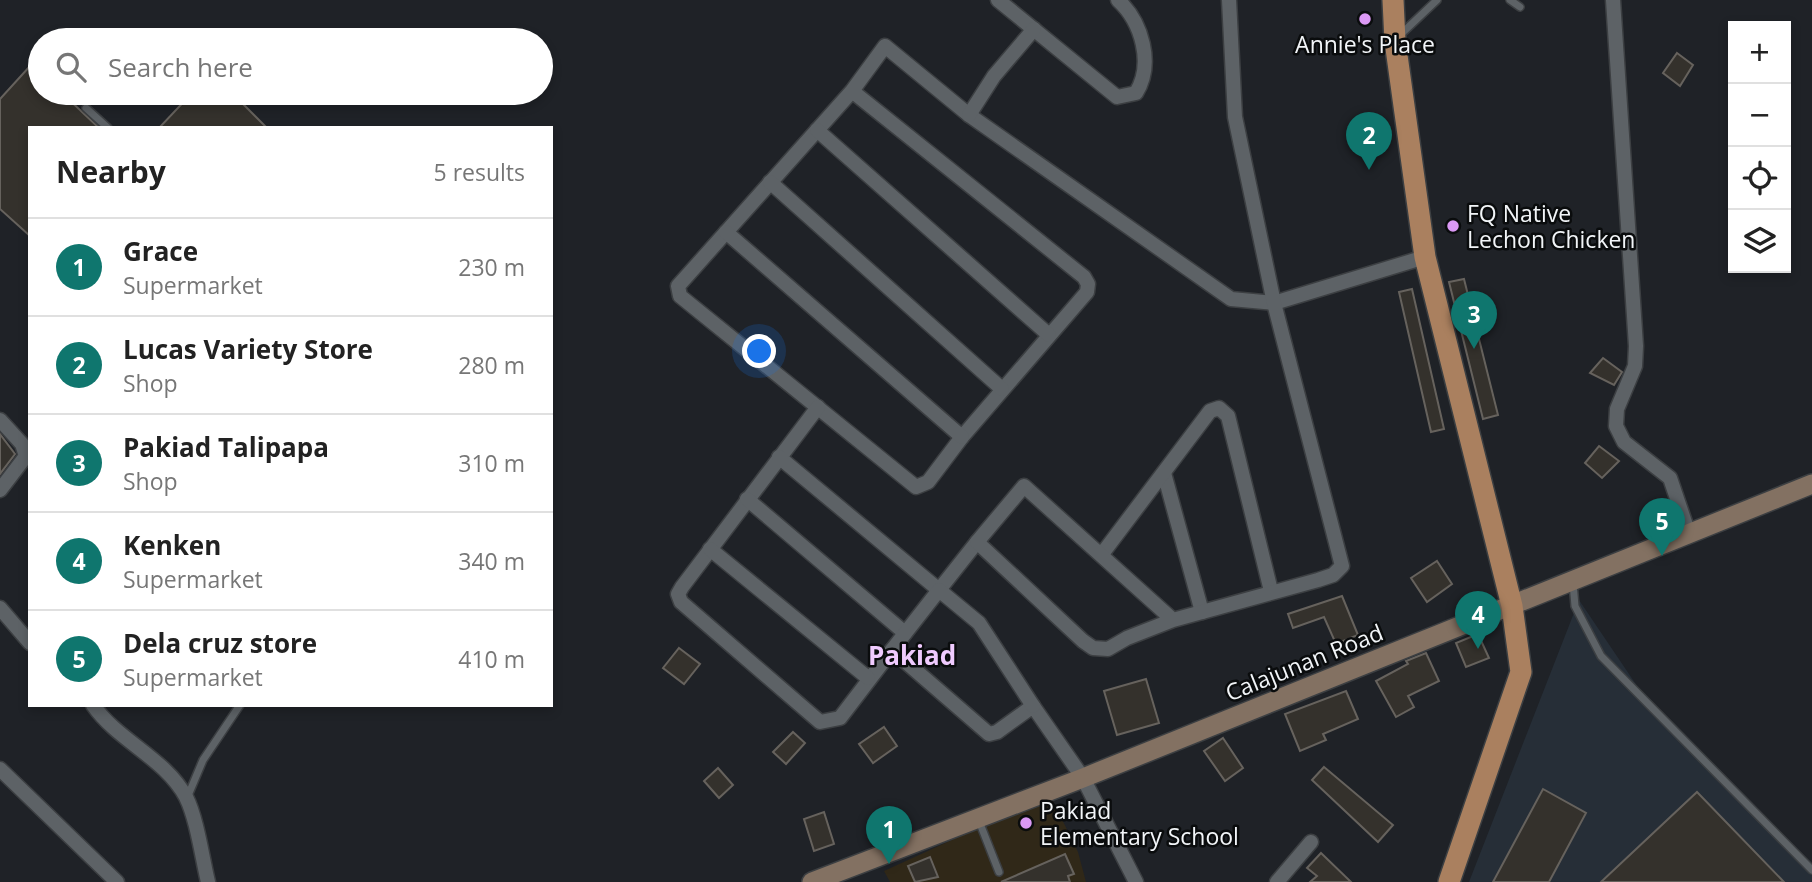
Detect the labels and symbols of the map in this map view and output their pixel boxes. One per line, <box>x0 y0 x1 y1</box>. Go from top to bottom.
marker: Annie's Place <box>1357 11 1373 27</box>
place label: Annie's Place <box>1295 28 1435 60</box>
pin: 2 <box>1346 112 1392 170</box>
place label: FQ Native Lechon Chicken <box>1467 197 1635 255</box>
marker: FQ Native Lechon Chicken <box>1445 218 1461 234</box>
pin: 3 <box>1451 291 1497 349</box>
your location <box>742 334 776 368</box>
pin: 5 <box>1639 498 1685 556</box>
pin: 4 <box>1455 591 1501 649</box>
street label: Calajunan Road <box>1220 616 1388 708</box>
district label: Pakiad <box>868 637 956 673</box>
place label: Pakiad Elementary School <box>1040 794 1239 852</box>
pin: 1 <box>866 806 912 864</box>
marker: Pakiad Elementary School <box>1018 815 1034 831</box>

